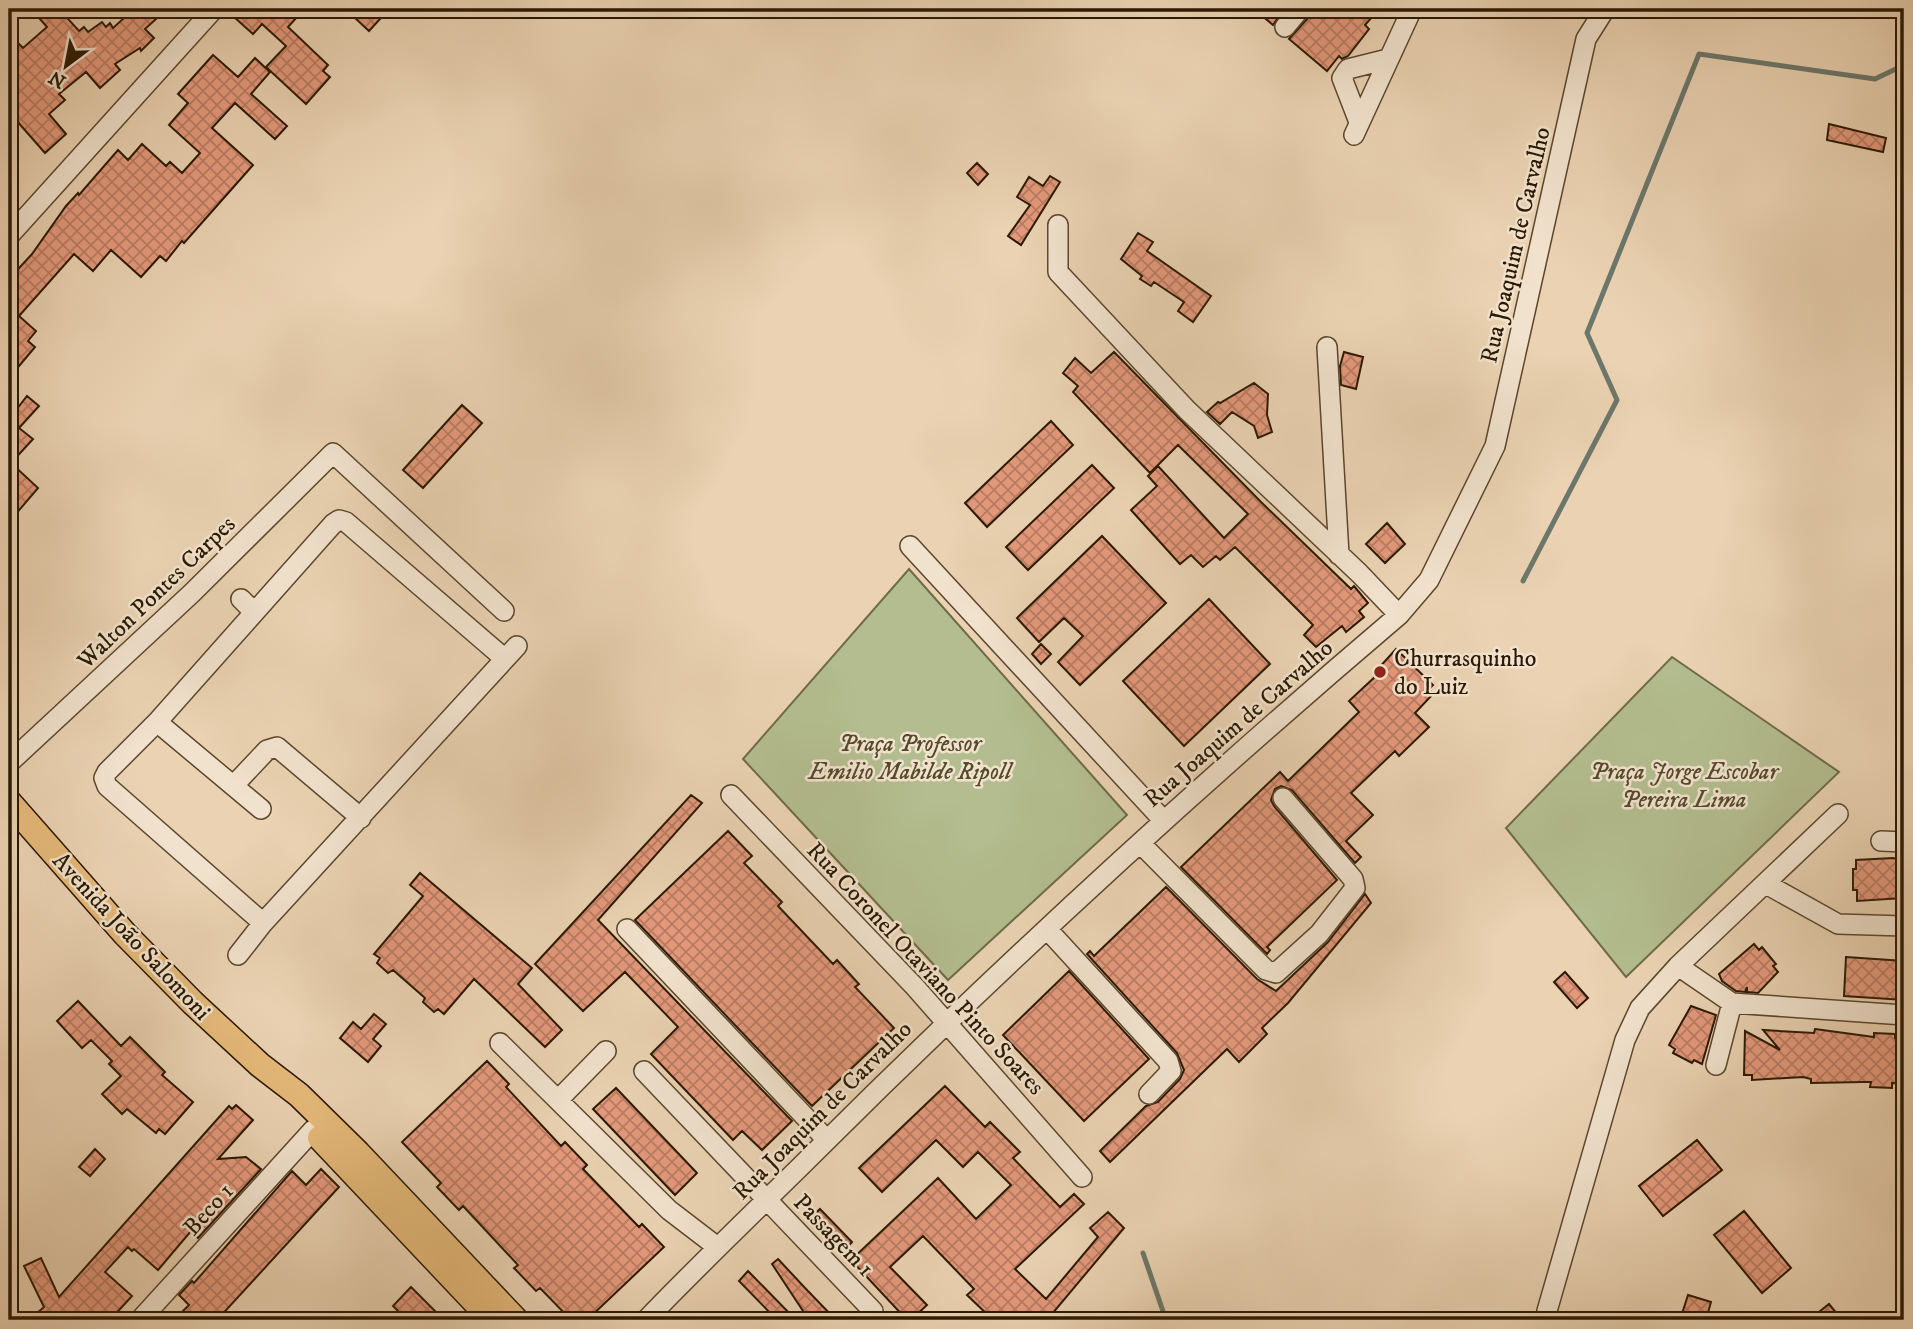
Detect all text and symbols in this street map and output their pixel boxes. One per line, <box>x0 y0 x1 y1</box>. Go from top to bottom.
north arrow <box>32 32 102 102</box>
text: N <box>45 65 70 93</box>
street label: Rua Joaquim de Carvalho <box>1474 124 1558 366</box>
street label: Walton Pontes Carpes <box>71 510 242 677</box>
street label: Rua Joaquim de Carvalho <box>1138 633 1340 814</box>
place label: Churrasquinho do Luiz <box>1394 644 1536 702</box>
marker: Churrasquinho do Luiz <box>1372 664 1388 680</box>
park label: Praça Professor Emilio Mabilde Ripoll <box>807 729 1014 787</box>
park label: Praça Jorge Escobar Pereira Lima <box>1590 757 1780 815</box>
street label: Rua Coronel Otaviano Pinto Soares <box>800 836 1051 1101</box>
street label: Avenida João Salomoni <box>46 846 217 1027</box>
street label: Rua Joaquim de Carvalho <box>727 1015 919 1207</box>
street label: Beco 1 <box>177 1177 240 1242</box>
street label: Passagem 1 <box>786 1188 880 1284</box>

